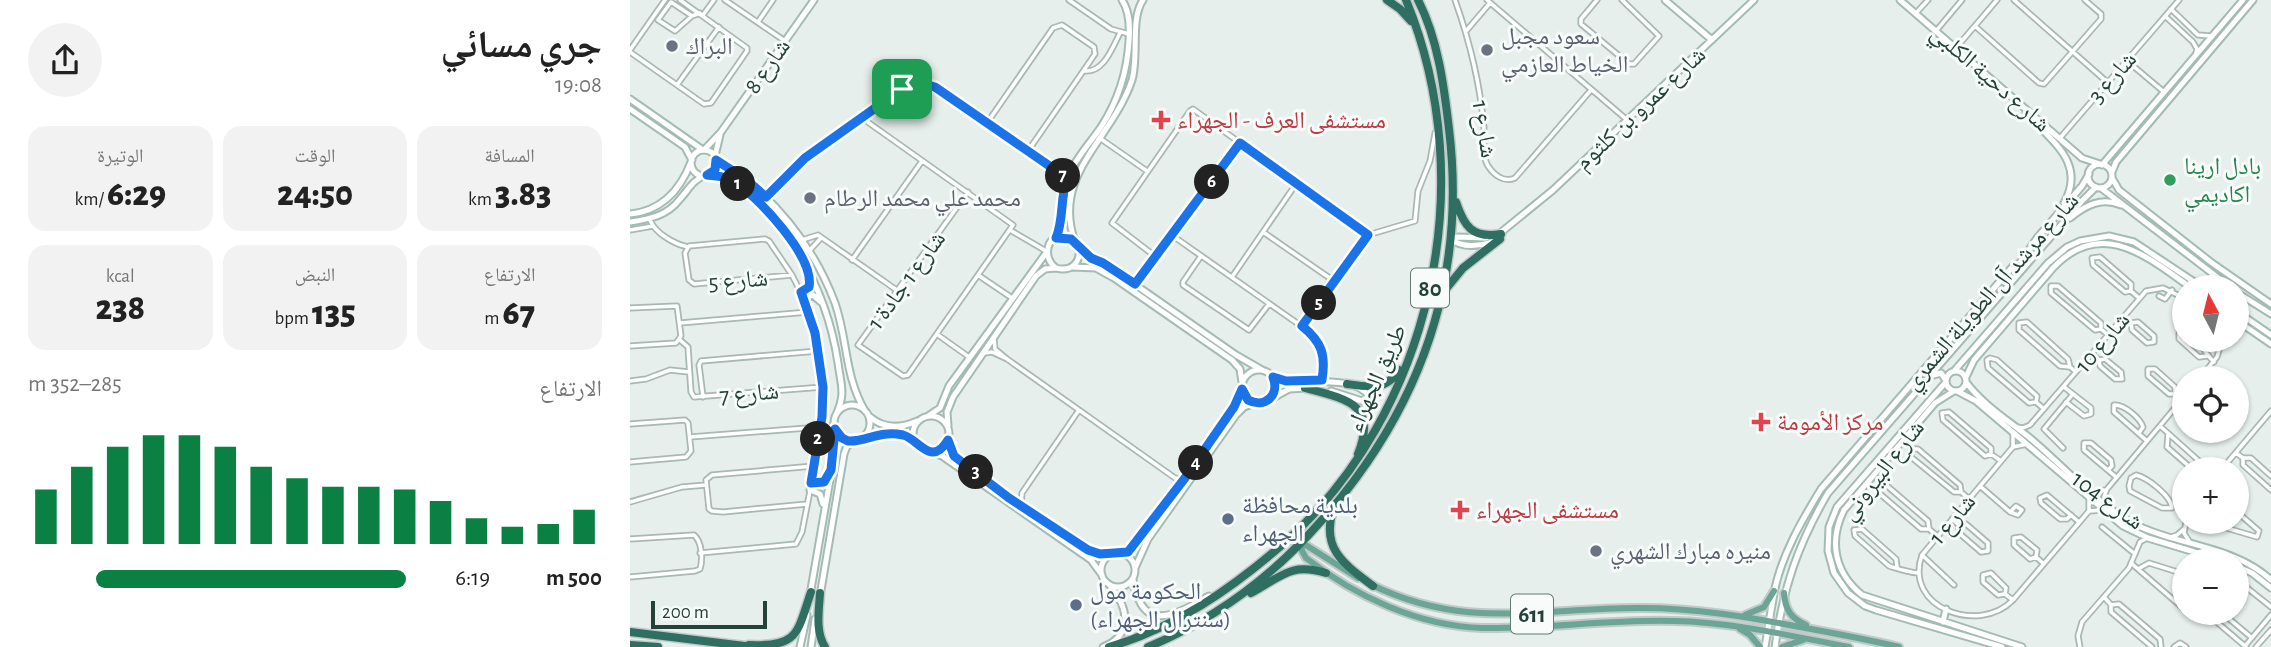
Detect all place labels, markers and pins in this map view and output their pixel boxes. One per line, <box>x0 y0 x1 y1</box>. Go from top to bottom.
place label: سعود مجبل الخياط العازمي <box>1501 25 1628 83</box>
place label: البراك <box>686 35 733 60</box>
marker: البراك <box>664 38 680 54</box>
marker: سعود مجبل الخياط العازمي <box>1479 42 1495 58</box>
pin <box>872 59 932 119</box>
place label: مستشفى العرف - الجهراء <box>1177 109 1386 134</box>
marker: مستشفى العرف - الجهراء <box>1151 110 1171 130</box>
place label: بادل ارينا اكاديمي <box>2184 155 2261 213</box>
pin: 7 <box>1046 158 1080 194</box>
pin: 6 <box>1194 164 1230 200</box>
pin: 1 <box>720 166 756 202</box>
marker: بادل ارينا اكاديمي <box>2162 172 2178 188</box>
place label: محمد علي محمد الرطام <box>824 187 1021 217</box>
marker: محمد علي محمد الرطام <box>802 190 818 206</box>
pin: 5 <box>1302 286 1336 320</box>
place label: مركز الأمومة <box>1777 411 1883 435</box>
marker: مركز الأمومة <box>1751 412 1771 432</box>
pin: 2 <box>800 422 836 457</box>
pin: 4 <box>1178 446 1214 480</box>
pin: 3 <box>958 454 994 490</box>
place label: بلدية محافظة الجهراء <box>1242 494 1358 546</box>
place label: مستشفى الجهراء <box>1476 499 1619 524</box>
marker: مستشفى الجهراء <box>1450 500 1470 520</box>
marker: بلدية محافظة الجهراء <box>1220 511 1236 527</box>
place label: منيره مبارك الشهري <box>1610 540 1771 570</box>
marker: منيره مبارك الشهري <box>1588 543 1604 559</box>
place label: الحكومة مول (سنترال الجهراء) <box>1090 580 1231 633</box>
marker: الحكومة مول (سنترال الجهراء) <box>1068 597 1084 613</box>

